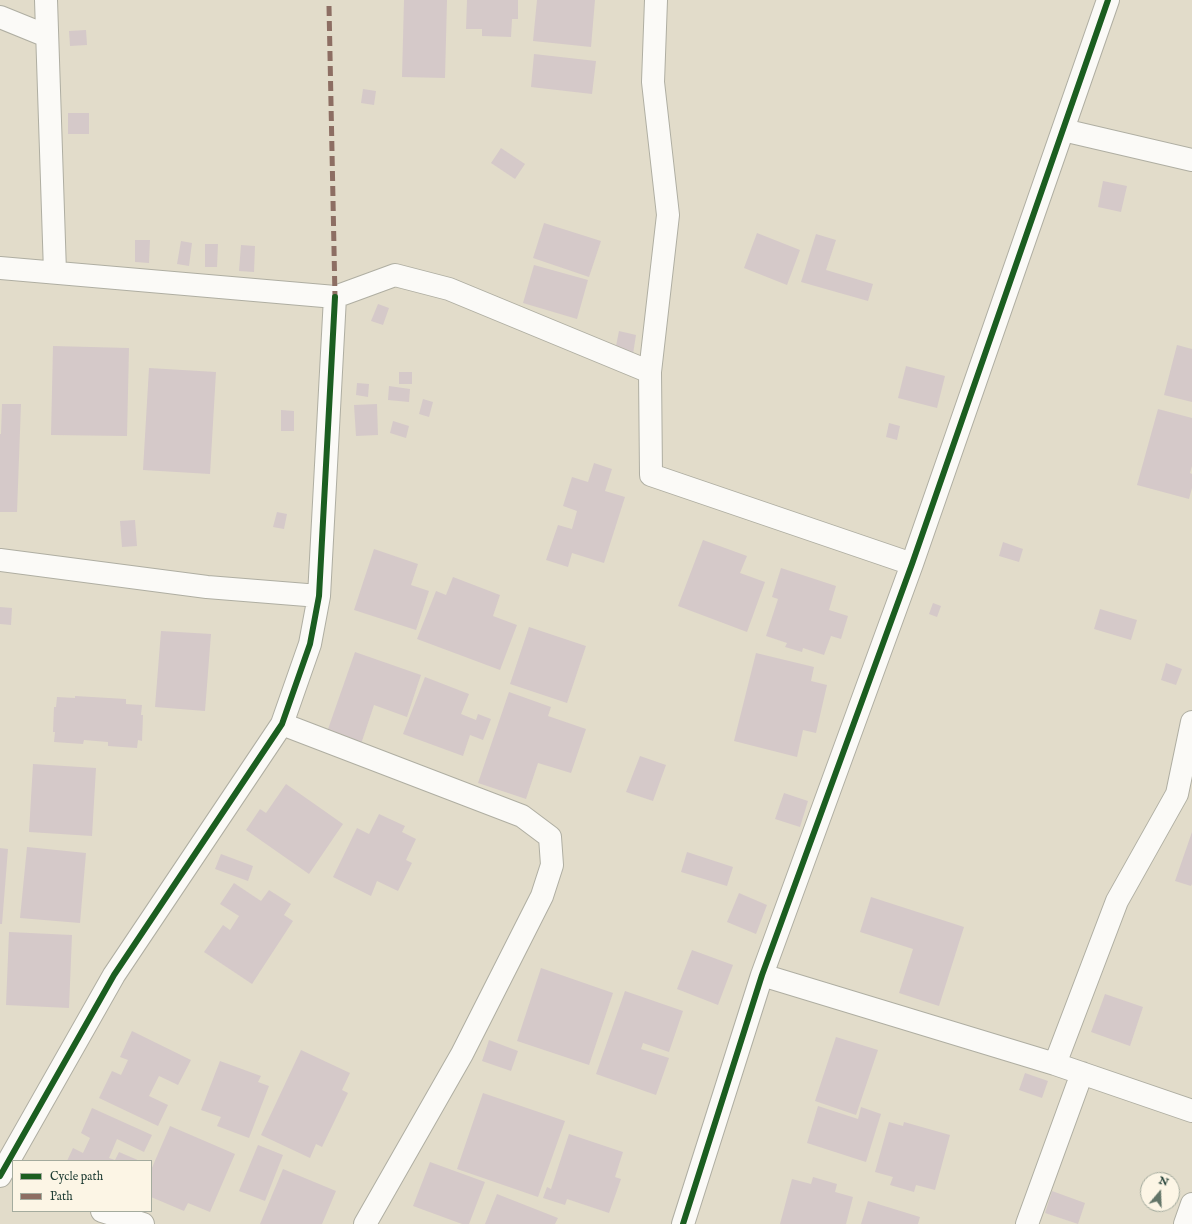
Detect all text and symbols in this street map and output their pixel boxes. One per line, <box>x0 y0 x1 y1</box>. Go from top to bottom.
legend <box>12 1160 152 1212</box>
text: Cycle path <box>50 1169 103 1184</box>
north arrow <box>1140 1172 1180 1212</box>
text: N <box>1157 1173 1170 1190</box>
text: Path <box>50 1189 73 1204</box>

